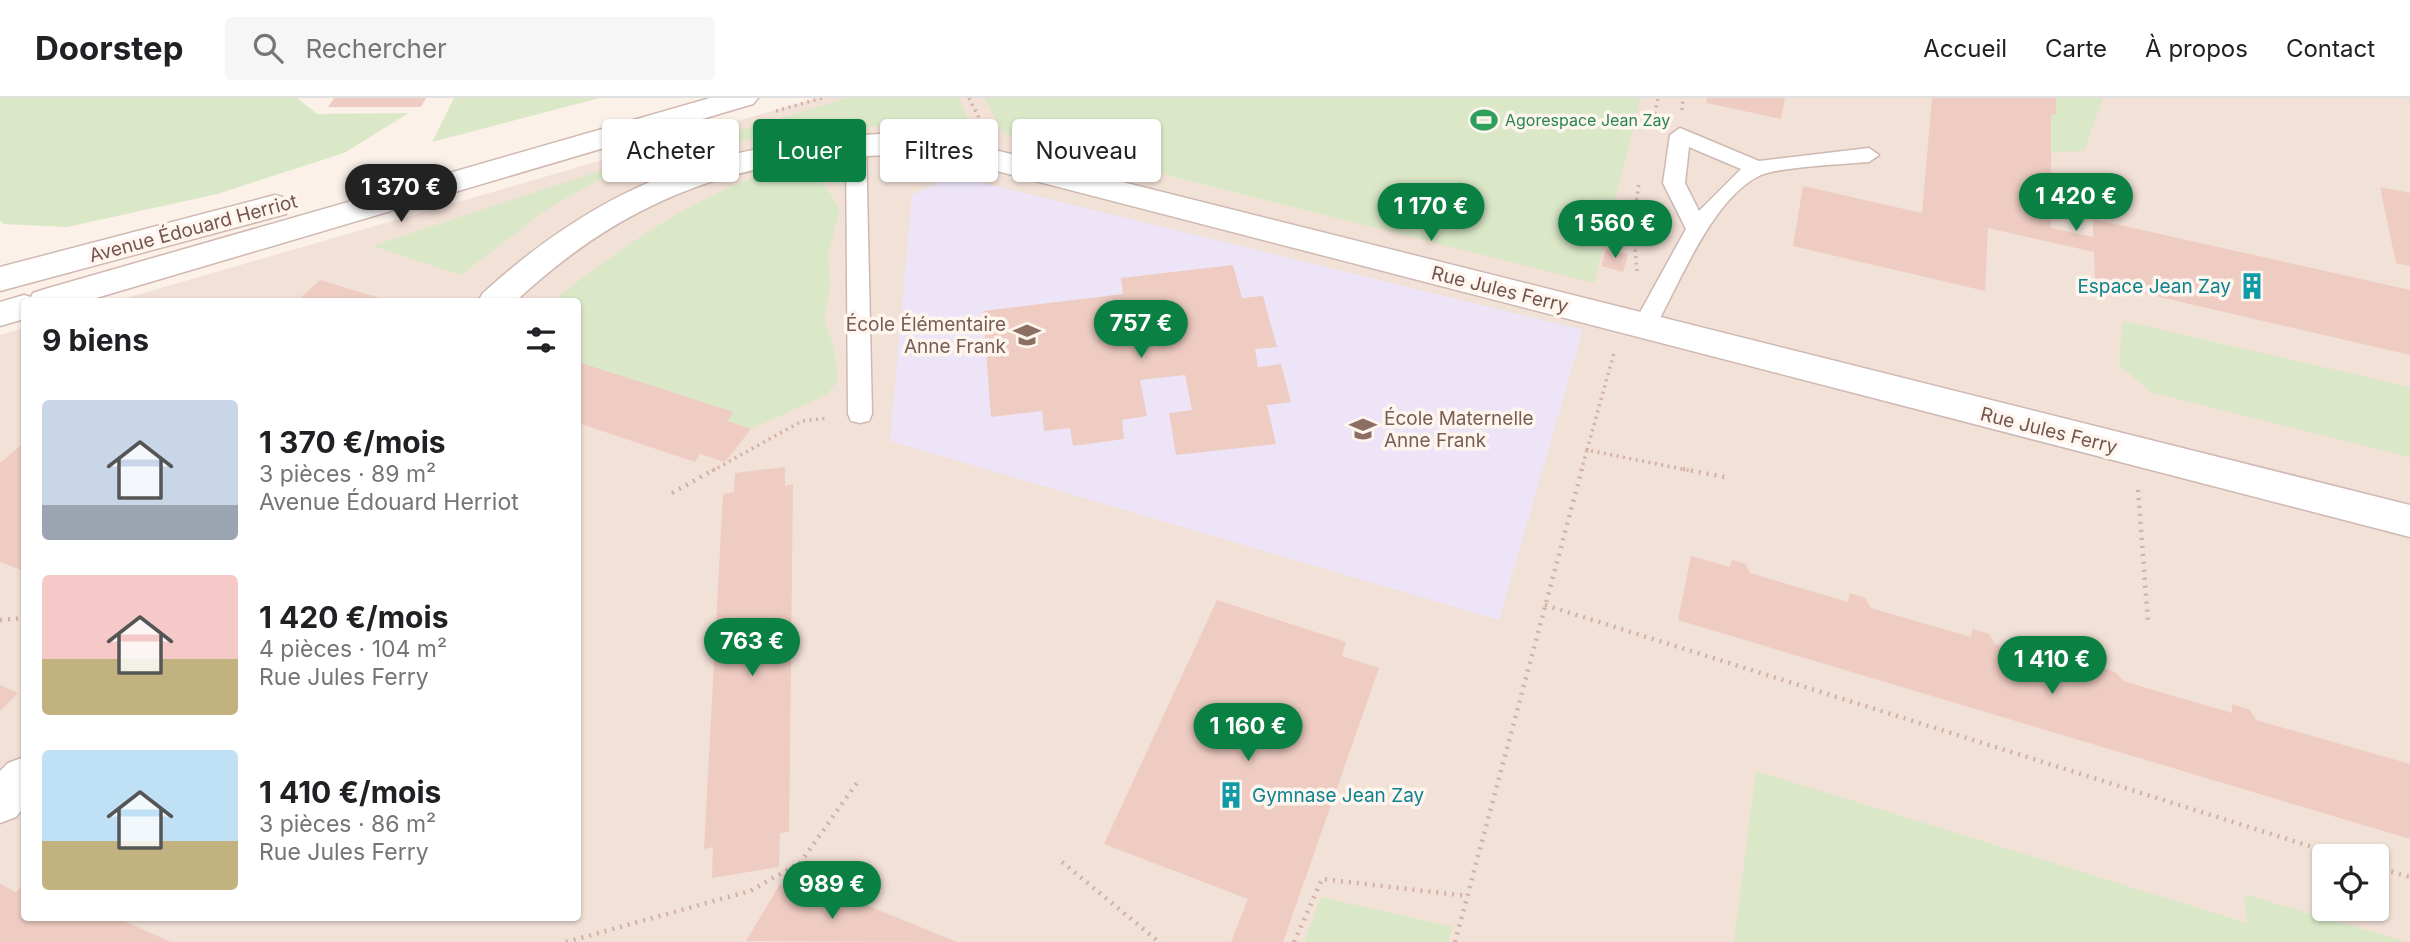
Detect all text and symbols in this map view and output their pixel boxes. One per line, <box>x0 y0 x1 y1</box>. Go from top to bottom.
search box <box>225 17 715 80</box>
text: Doorstep <box>35 28 183 68</box>
icon: search <box>249 29 287 67</box>
text: Rechercher <box>305 33 447 64</box>
text: Accueil <box>1923 34 2007 63</box>
text: Carte <box>2045 34 2107 63</box>
text: À propos <box>2145 34 2248 63</box>
text: Contact <box>2286 34 2375 63</box>
sports icon: Agorespace Jean Zay <box>1469 105 1499 135</box>
place label: Agorespace Jean Zay <box>1505 110 1670 130</box>
chip: Acheter <box>602 119 739 182</box>
chip: Louer <box>753 119 866 182</box>
chip: Filtres <box>880 119 998 182</box>
chip: Nouveau <box>1012 119 1161 182</box>
pin: 1 370 € <box>336 164 466 224</box>
text: 1 370 € <box>361 173 441 201</box>
pin: 1 420 € <box>2011 174 2141 233</box>
text: 1 420 € <box>2035 182 2117 210</box>
pin: 1 170 € <box>1366 184 1496 243</box>
street label: Avenue Édouard Herriot <box>86 189 300 267</box>
text: 1 170 € <box>1394 192 1469 220</box>
pin: 1 560 € <box>1550 200 1680 260</box>
text: 1 560 € <box>1574 209 1656 237</box>
street label: Rue Jules Ferry <box>1429 261 1571 318</box>
building icon: Espace Jean Zay <box>2237 271 2267 301</box>
place label: Espace Jean Zay <box>2077 275 2231 298</box>
pin: 757 € <box>1092 300 1190 360</box>
text: 757 € <box>1110 309 1172 337</box>
place label: École Élémentaire Anne Frank <box>846 312 1007 358</box>
school or university icon: École Élémentaire Anne Frank <box>1012 320 1042 350</box>
icon: filters <box>522 321 560 359</box>
text: 9 biens <box>42 322 149 358</box>
street label: Rue Jules Ferry <box>1978 402 2120 459</box>
place label: École Maternelle Anne Frank <box>1384 406 1534 452</box>
school or university icon: École Maternelle Anne Frank <box>1348 414 1378 444</box>
text: 1 370 €/mois <box>259 424 446 460</box>
icon: home <box>98 428 182 512</box>
text: 3 pièces · 89 m² <box>259 460 436 488</box>
text: Avenue Édouard Herriot <box>259 488 519 516</box>
text: 1 420 €/mois <box>259 599 448 635</box>
icon: home <box>98 603 182 687</box>
pin: 763 € <box>703 618 801 678</box>
text: 763 € <box>720 627 784 655</box>
text: 4 pièces · 104 m² <box>259 635 447 663</box>
pin: 1 410 € <box>1987 636 2117 696</box>
text: 1 410 € <box>2014 645 2090 673</box>
text: Rue Jules Ferry <box>259 663 429 691</box>
pin: 1 160 € <box>1183 704 1313 763</box>
text: 1 160 € <box>1210 712 1286 740</box>
text: 1 410 €/mois <box>259 774 441 810</box>
icon: home <box>98 778 182 862</box>
building icon: Gymnase Jean Zay <box>1216 780 1246 810</box>
place label: Gymnase Jean Zay <box>1252 784 1425 807</box>
text: 3 pièces · 86 m² <box>259 810 436 838</box>
text: Rue Jules Ferry <box>259 838 429 866</box>
map controls <box>2312 844 2389 921</box>
button: locate <box>2312 844 2389 921</box>
pin: 989 € <box>783 862 881 921</box>
text: 989 € <box>799 870 865 898</box>

